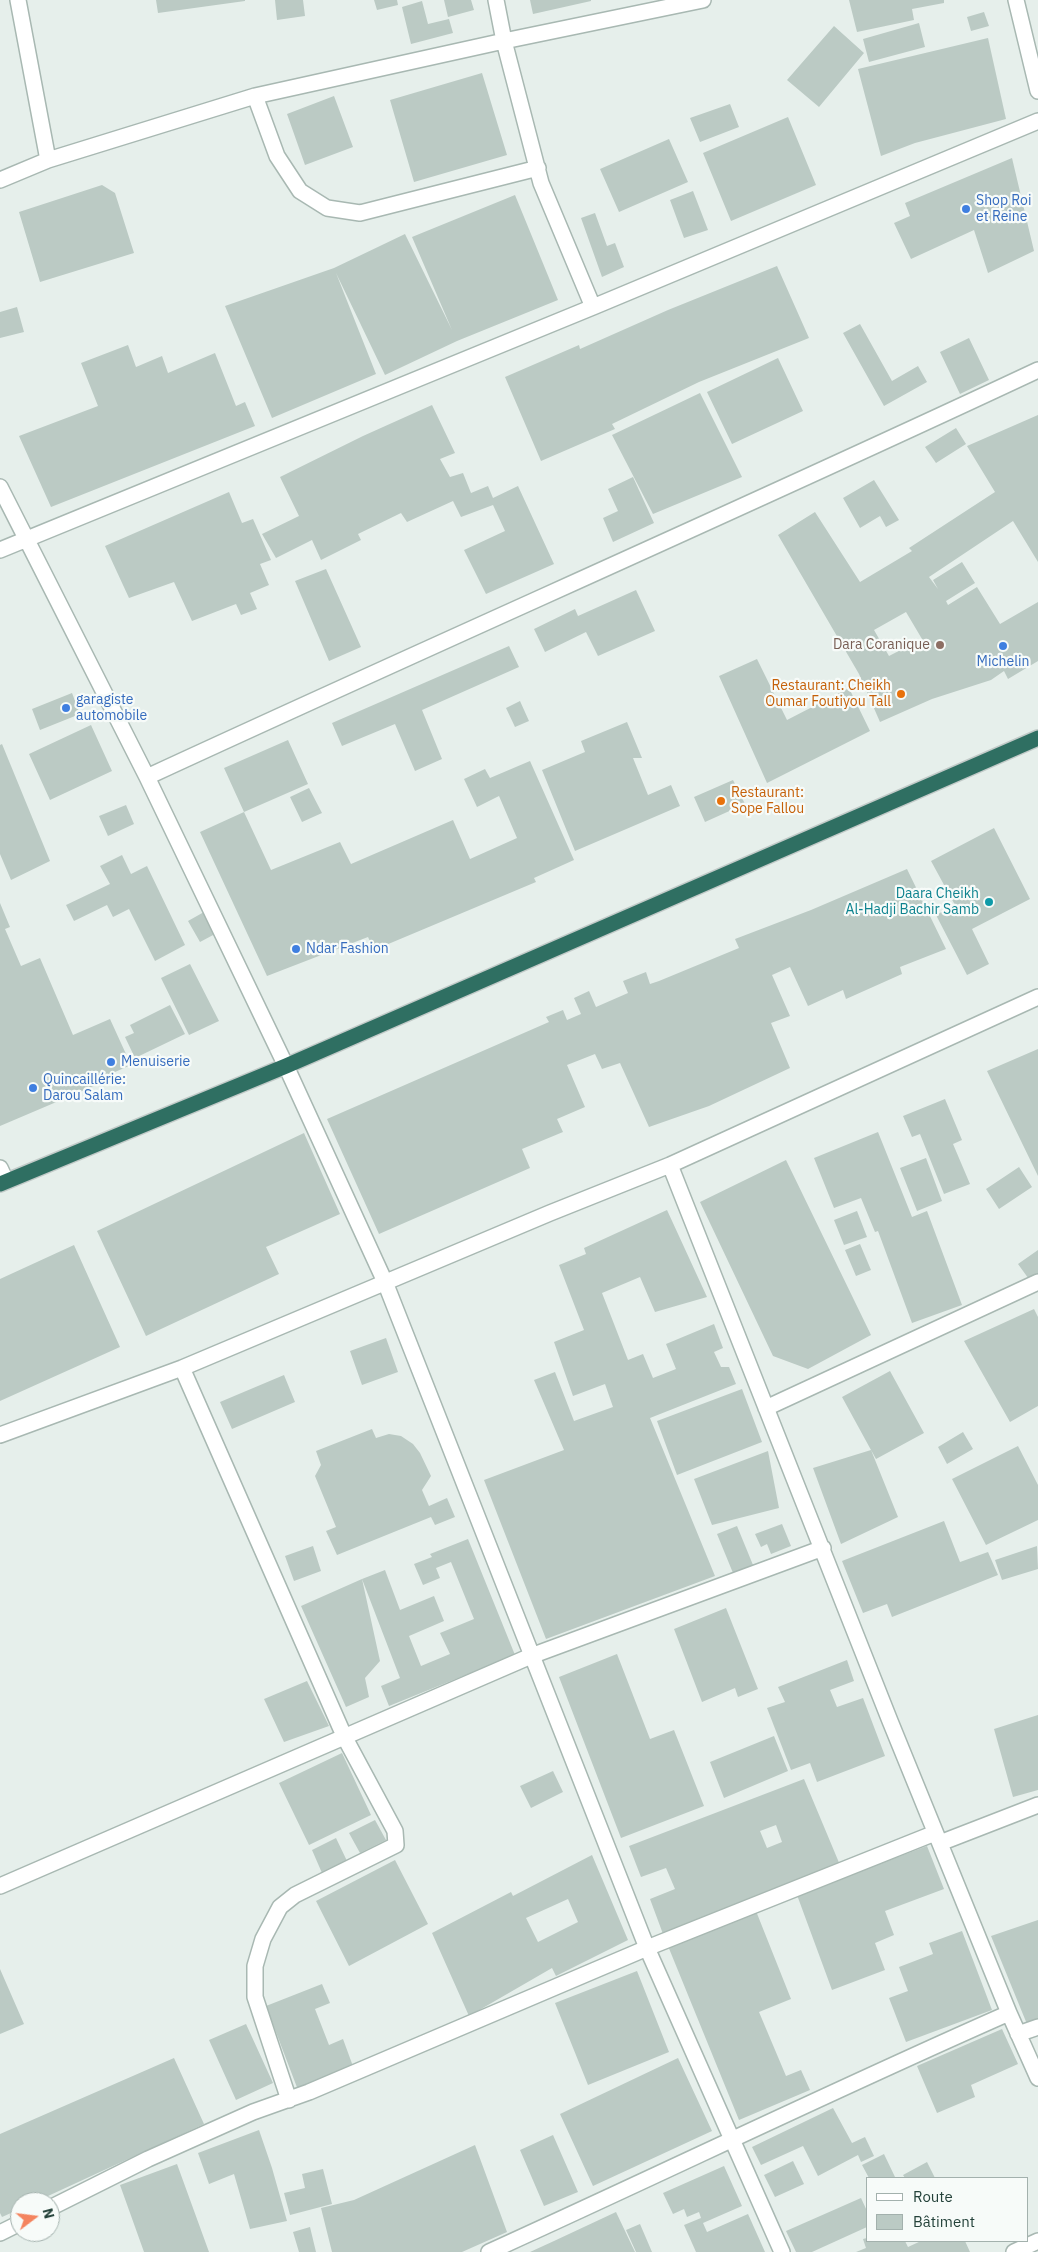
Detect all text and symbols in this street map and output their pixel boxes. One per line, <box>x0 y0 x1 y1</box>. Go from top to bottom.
place label: Shop Roi et Reine <box>976 193 1031 226</box>
marker: Shop Roi et Reine <box>960 203 972 215</box>
place label: Dara Coranique <box>833 637 930 653</box>
marker: Dara Coranique <box>934 639 946 651</box>
marker: Michelin <box>997 640 1009 652</box>
place label: Michelin <box>977 654 1029 670</box>
place label: Restaurant: Cheikh Oumar Foutiyou Tall <box>765 678 891 710</box>
marker: Restaurant: Cheikh Oumar Foutiyou Tall <box>895 688 907 700</box>
place label: garagiste automobile <box>76 692 147 724</box>
marker: garagiste automobile <box>60 702 72 714</box>
place label: Restaurant: Sope Fallou <box>731 785 804 818</box>
marker: Restaurant: Sope Fallou <box>715 795 727 807</box>
place label: Daara Cheikh Al-Hadji Bachir Samb <box>845 886 979 919</box>
marker: Daara Cheikh Al-Hadji Bachir Samb <box>983 896 995 908</box>
place label: Ndar Fashion <box>306 941 389 957</box>
marker: Ndar Fashion <box>290 943 302 955</box>
place label: Menuiserie <box>121 1054 190 1070</box>
marker: Menuiserie <box>105 1056 117 1068</box>
place label: Quincaillérie: Darou Salam <box>43 1072 126 1104</box>
marker: Quincaillérie: Darou Salam <box>27 1082 39 1094</box>
legend <box>866 2177 1028 2242</box>
text: Route <box>913 2187 953 2206</box>
north arrow <box>10 2192 60 2242</box>
text: N <box>39 2206 59 2221</box>
text: Bâtiment <box>913 2212 975 2231</box>

